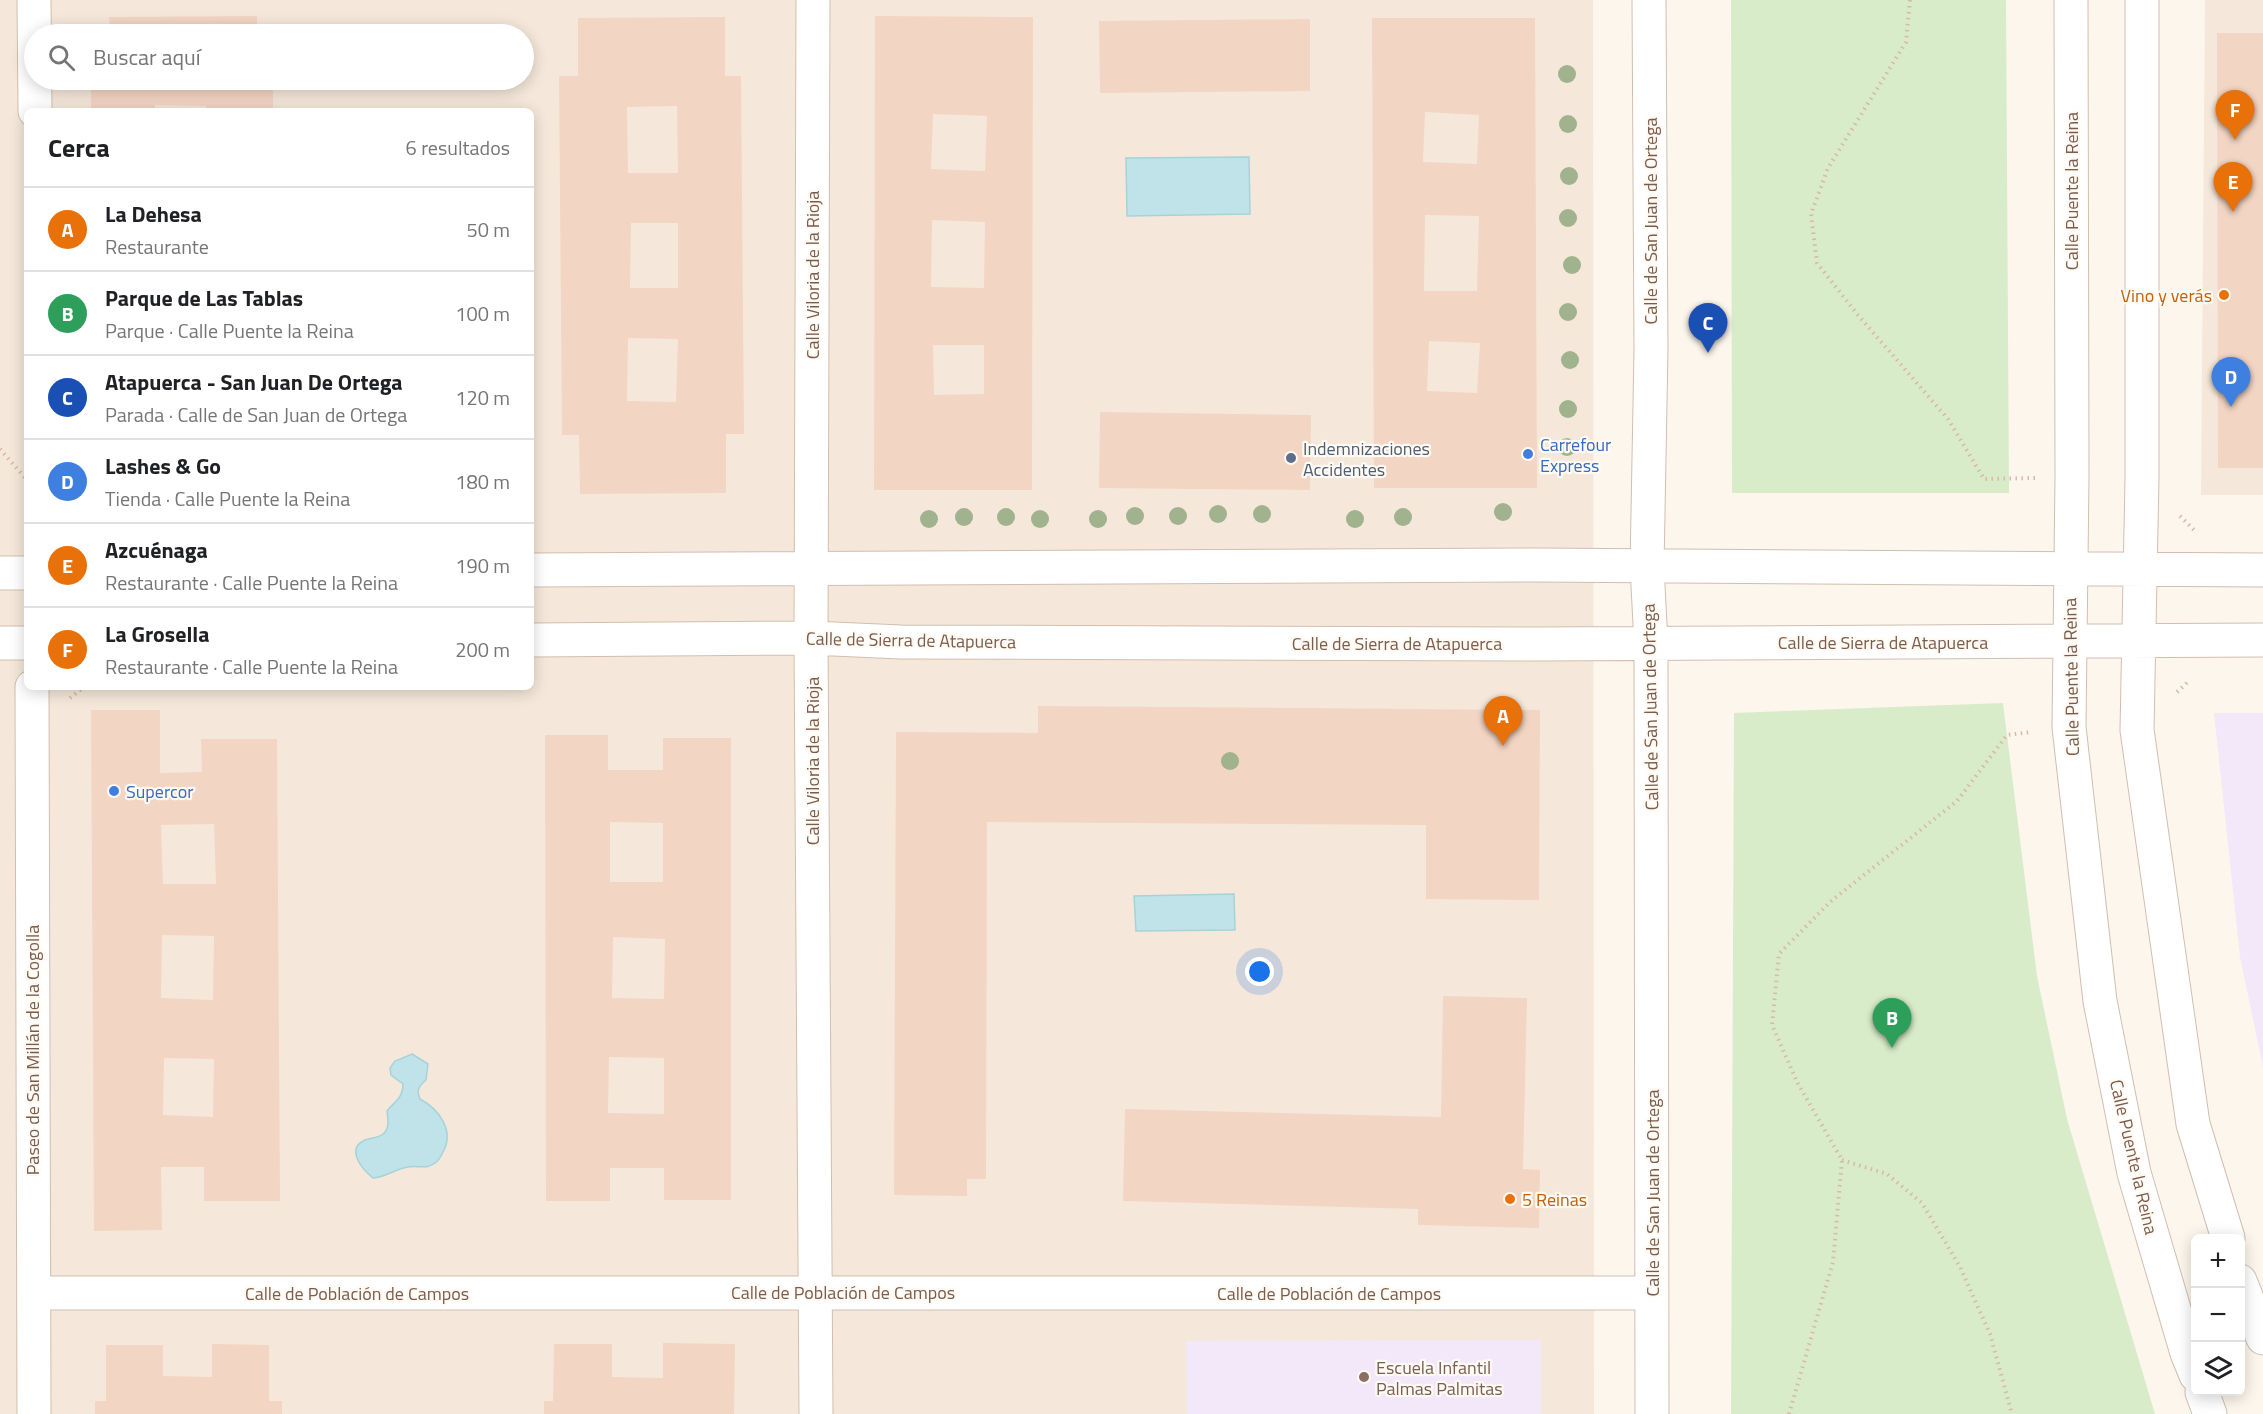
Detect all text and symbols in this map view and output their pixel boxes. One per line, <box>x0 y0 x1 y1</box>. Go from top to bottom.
search box <box>24 24 534 90</box>
text: Buscar aquí <box>93 40 201 74</box>
icon: search <box>45 41 78 74</box>
pin: F <box>2216 90 2254 140</box>
street label: Calle Puente la Reina <box>2058 112 2085 270</box>
street label: Calle de San Juan de Ortega <box>1637 118 1664 324</box>
text: Cerca <box>48 128 110 167</box>
text: 6 resultados <box>406 132 510 163</box>
pin: E <box>2214 162 2252 212</box>
street label: Calle Viloria de la Rioja <box>799 191 826 359</box>
text: La Dehesa <box>105 197 202 231</box>
text: A <box>61 214 74 245</box>
text: 50 m <box>466 214 510 245</box>
text: Restaurante <box>105 231 209 262</box>
text: Parque de Las Tablas <box>105 281 303 315</box>
place label: Vino y verás <box>2121 282 2212 309</box>
marker: Vino y verás <box>2217 288 2231 302</box>
text: B <box>61 298 74 329</box>
text: 100 m <box>455 298 510 329</box>
pin: C <box>1688 304 1728 353</box>
text: Parque · Calle Puente la Reina <box>105 315 354 346</box>
pin: D <box>2212 358 2250 407</box>
text: Atapuerca - San Juan De Ortega <box>105 365 403 399</box>
text: C <box>62 382 73 413</box>
text: 120 m <box>455 382 510 413</box>
text: Parada · Calle de San Juan de Ortega <box>105 399 407 430</box>
place label: Carrefour Express <box>1540 431 1611 479</box>
place label: Indemnizaciones Accidentes <box>1303 435 1430 483</box>
marker: Carrefour Express <box>1521 447 1535 461</box>
text: Lashes & Go <box>105 449 221 483</box>
marker: Indemnizaciones Accidentes <box>1284 451 1298 465</box>
text: D <box>61 466 74 497</box>
text: 180 m <box>455 466 510 497</box>
text: Tienda · Calle Puente la Reina <box>105 483 350 514</box>
text: Azcuénaga <box>105 533 208 567</box>
text: E <box>62 550 73 581</box>
text: 190 m <box>455 550 510 581</box>
text: Restaurante · Calle Puente la Reina <box>105 567 398 598</box>
street label: Calle Puente la Reina <box>2056 598 2086 756</box>
street label: Calle de San Juan de Ortega <box>1635 603 1665 811</box>
text: La Grosella <box>105 617 210 651</box>
street label: Calle de Sierra de Atapuerca <box>806 625 1016 655</box>
street label: Calle de Sierra de Atapuerca <box>1778 629 1988 656</box>
street label: Calle de Sierra de Atapuerca <box>1292 630 1502 657</box>
text: F <box>62 634 73 665</box>
text: 200 m <box>455 634 510 665</box>
text: Restaurante · Calle Puente la Reina <box>105 651 398 682</box>
street label: Calle Viloria de la Rioja <box>799 677 826 845</box>
pin: A <box>1484 696 1522 746</box>
place label: Supercor <box>126 778 193 805</box>
marker: Supercor <box>107 784 121 798</box>
street label: Paseo de San Millán de la Cogolla <box>19 925 46 1175</box>
your location <box>1245 957 1274 986</box>
pin: B <box>1872 998 1912 1048</box>
street label: Calle Puente la Reina <box>2103 1077 2165 1237</box>
street label: Calle de San Juan de Ortega <box>1639 1090 1666 1296</box>
place label: 5 Reinas <box>1522 1186 1587 1213</box>
marker: 5 Reinas <box>1503 1192 1517 1206</box>
map controls <box>2191 1234 2245 1396</box>
button: + <box>2191 1234 2245 1288</box>
street label: Calle de Población de Campos <box>731 1279 955 1306</box>
street label: Calle de Población de Campos <box>245 1280 469 1307</box>
street label: Calle de Población de Campos <box>1217 1280 1441 1307</box>
button: − <box>2191 1288 2245 1342</box>
button: layers <box>2191 1342 2245 1396</box>
place label: Escuela Infantil Palmas Palmitas <box>1376 1354 1503 1402</box>
marker: Escuela Infantil Palmas Palmitas <box>1357 1370 1371 1384</box>

